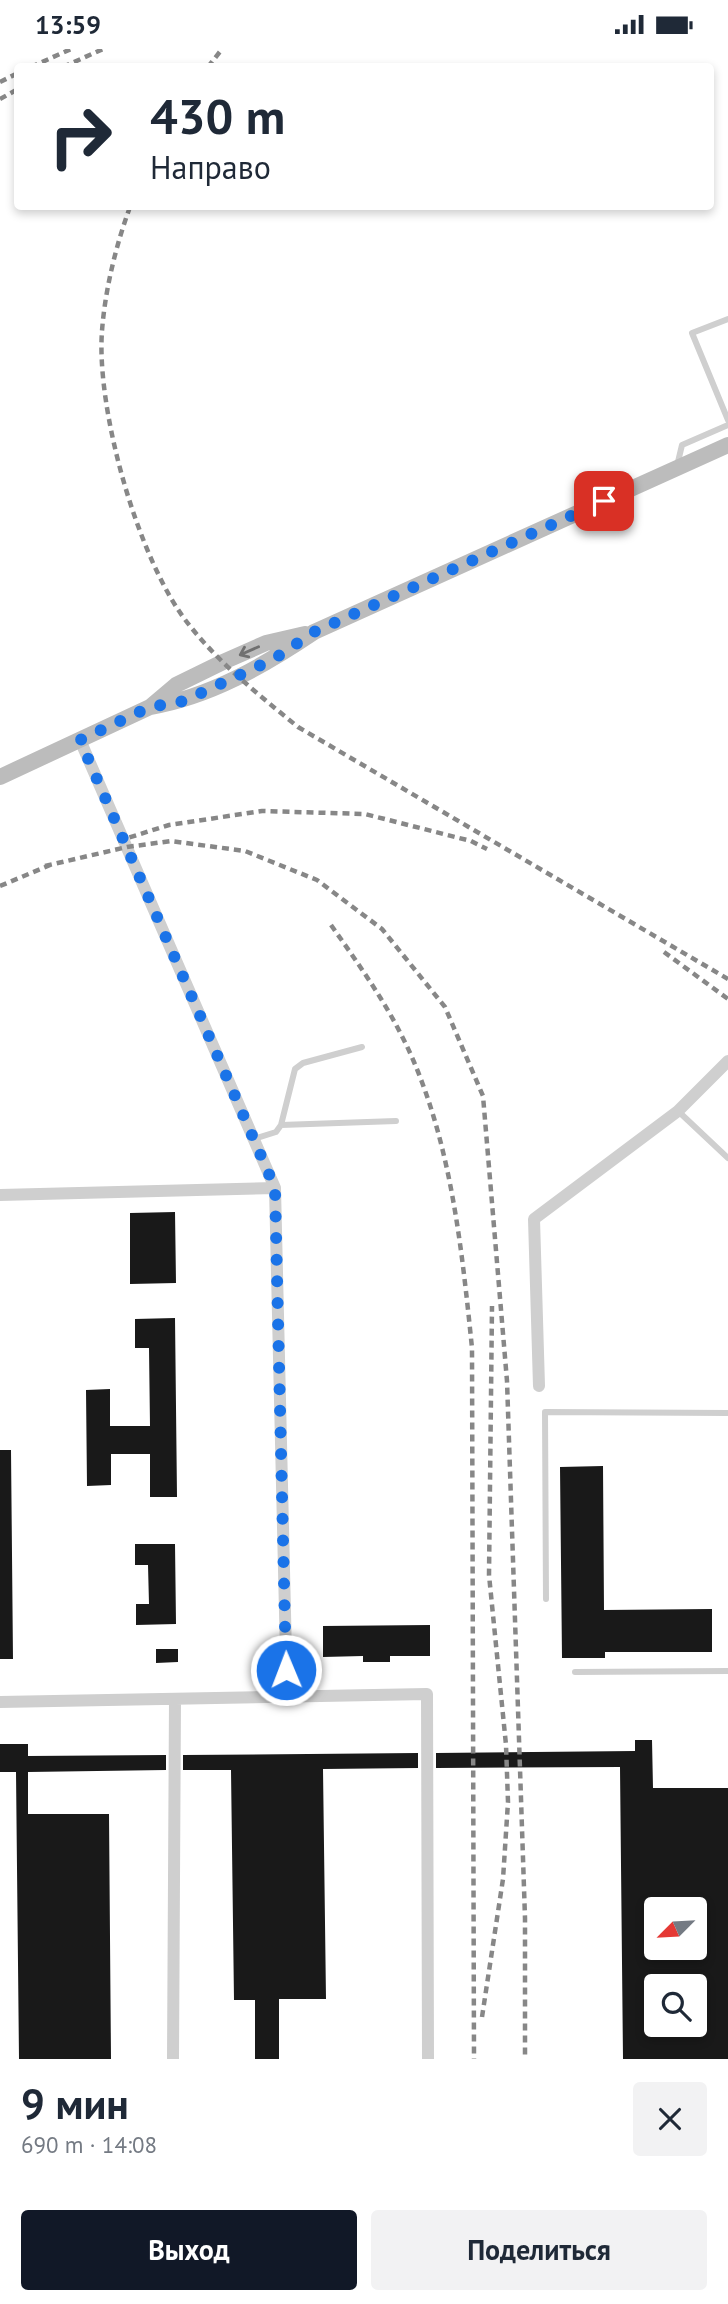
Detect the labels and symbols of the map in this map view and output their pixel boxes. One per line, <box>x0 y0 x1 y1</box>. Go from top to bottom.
pin <box>574 471 634 531</box>
one-way arrow <box>239 645 260 658</box>
position arrow <box>249 1633 323 1707</box>
north arrow <box>644 1897 707 1960</box>

